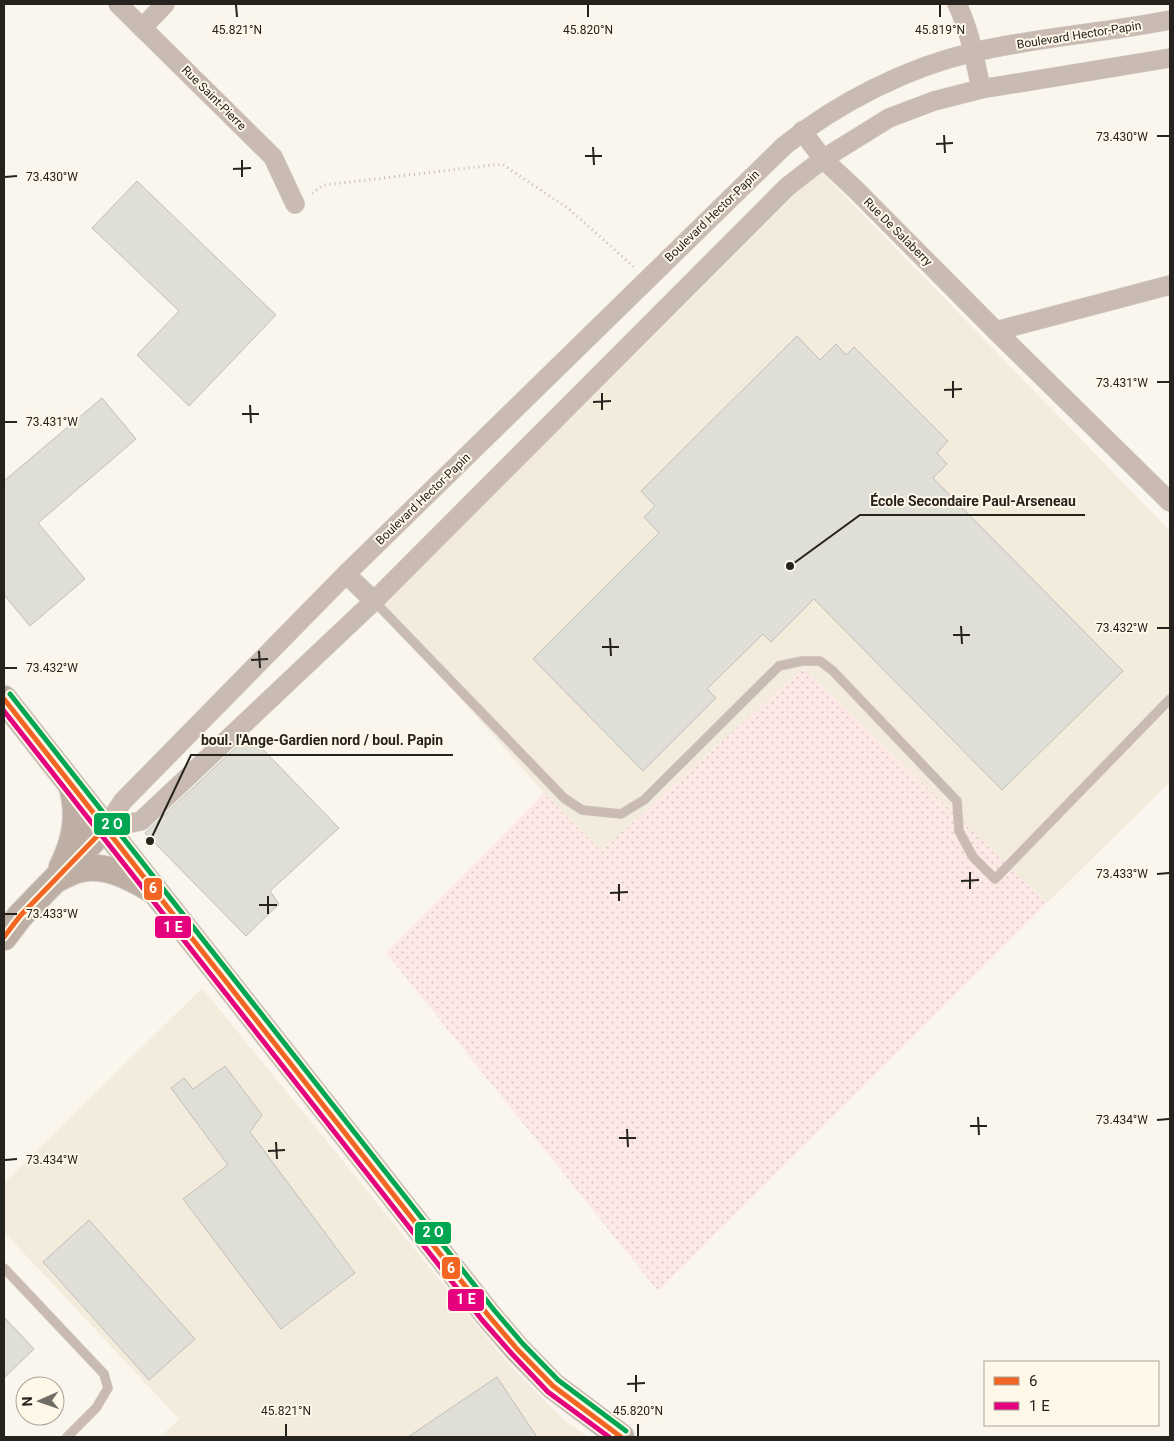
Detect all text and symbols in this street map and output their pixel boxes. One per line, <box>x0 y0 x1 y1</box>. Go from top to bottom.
street label: Boulevard Hector-Papin <box>1016 18 1142 52</box>
text: 45.821°N <box>212 23 262 37</box>
text: 45.820°N <box>563 23 613 37</box>
text: 45.819°N <box>915 23 965 37</box>
street label: Rue Saint-Pierre <box>179 63 249 133</box>
text: 73.430°W <box>1096 130 1148 144</box>
street label: Boulevard Hector-Papin <box>662 167 762 265</box>
text: 73.430°W <box>26 170 78 184</box>
street label: Rue De Salaberry <box>861 195 935 269</box>
text: 73.431°W <box>1096 376 1148 390</box>
text: 73.431°W <box>26 415 78 429</box>
street label: Boulevard Hector-Papin <box>373 450 473 548</box>
callout: École Secondaire Paul-Arseneau <box>860 486 1085 515</box>
text: École Secondaire Paul-Arseneau <box>870 492 1076 509</box>
text: 73.432°W <box>1096 621 1148 635</box>
text: 73.432°W <box>26 661 78 675</box>
callout: boul. l'Ange-Gardien nord / boul. Papin <box>191 726 453 755</box>
text: boul. l'Ange-Gardien nord / boul. Papin <box>201 732 443 748</box>
line badge: 2 O <box>93 812 131 836</box>
text: 2 O <box>101 816 123 832</box>
text: 73.433°W <box>1096 867 1148 881</box>
line badge: 6 <box>143 877 163 901</box>
text: 6 <box>149 880 157 896</box>
text: 73.433°W <box>26 907 78 921</box>
line badge: 1 E <box>154 915 192 939</box>
text: 1 E <box>163 919 183 935</box>
text: 73.434°W <box>1096 1113 1148 1127</box>
text: 73.434°W <box>26 1153 78 1167</box>
line badge: 2 O <box>414 1221 452 1245</box>
text: 2 O <box>422 1224 444 1240</box>
line badge: 6 <box>441 1256 461 1280</box>
text: 6 <box>447 1260 455 1276</box>
line badge: 1 E <box>447 1288 485 1312</box>
text: 1 E <box>456 1291 476 1307</box>
legend <box>984 1361 1159 1426</box>
text: 6 <box>1029 1372 1037 1390</box>
north arrow <box>15 1376 65 1426</box>
text: N <box>19 1396 35 1407</box>
text: 1 E <box>1029 1397 1050 1415</box>
text: 45.821°N <box>261 1404 311 1418</box>
text: 45.820°N <box>613 1404 663 1418</box>

